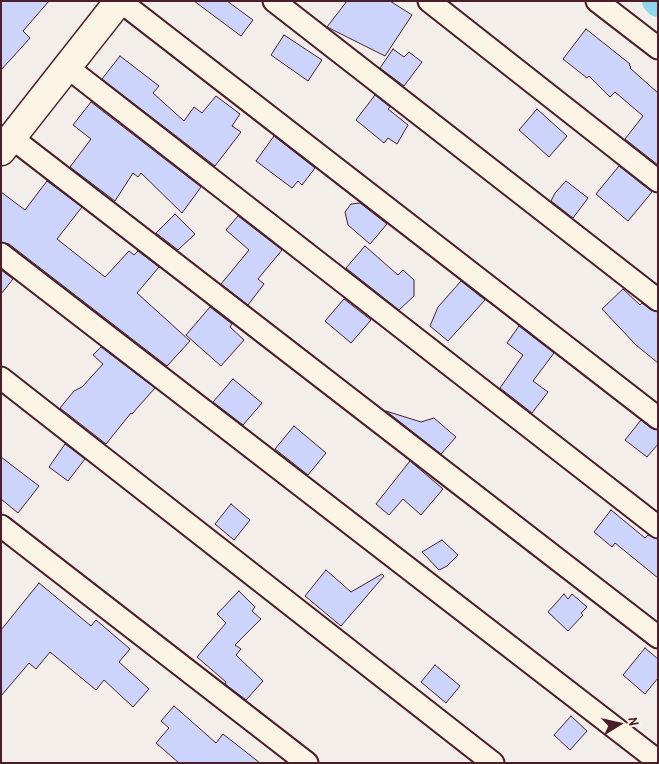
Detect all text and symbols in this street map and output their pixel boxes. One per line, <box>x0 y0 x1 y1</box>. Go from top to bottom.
north arrow <box>594 699 644 749</box>
text: N <box>624 716 644 727</box>

